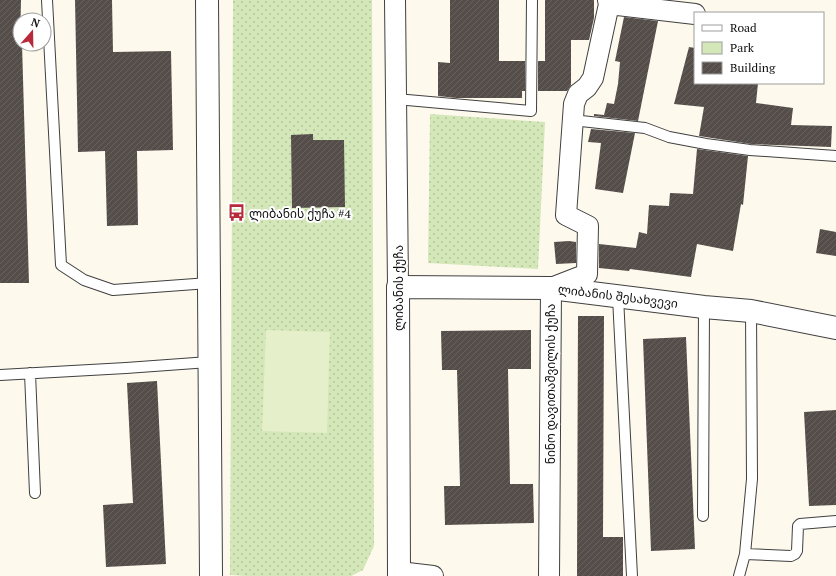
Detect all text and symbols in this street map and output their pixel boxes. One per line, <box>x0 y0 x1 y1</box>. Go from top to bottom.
north arrow <box>12 12 52 52</box>
legend <box>694 12 824 84</box>
text: N <box>29 15 42 31</box>
text: Road <box>730 20 757 35</box>
text: Park <box>730 40 755 55</box>
text: Building <box>730 60 776 75</box>
bus stop icon: ლიბანის ქუჩა #4 <box>226 203 246 223</box>
place label: ლიბანის ქუჩა #4 <box>249 206 351 222</box>
street label: ლიბანის ქუჩა <box>391 245 407 331</box>
street label: ლიბანის შესახვევი <box>557 281 679 312</box>
street label: ნინო დავითაშვილის ქუჩა <box>543 304 559 464</box>

